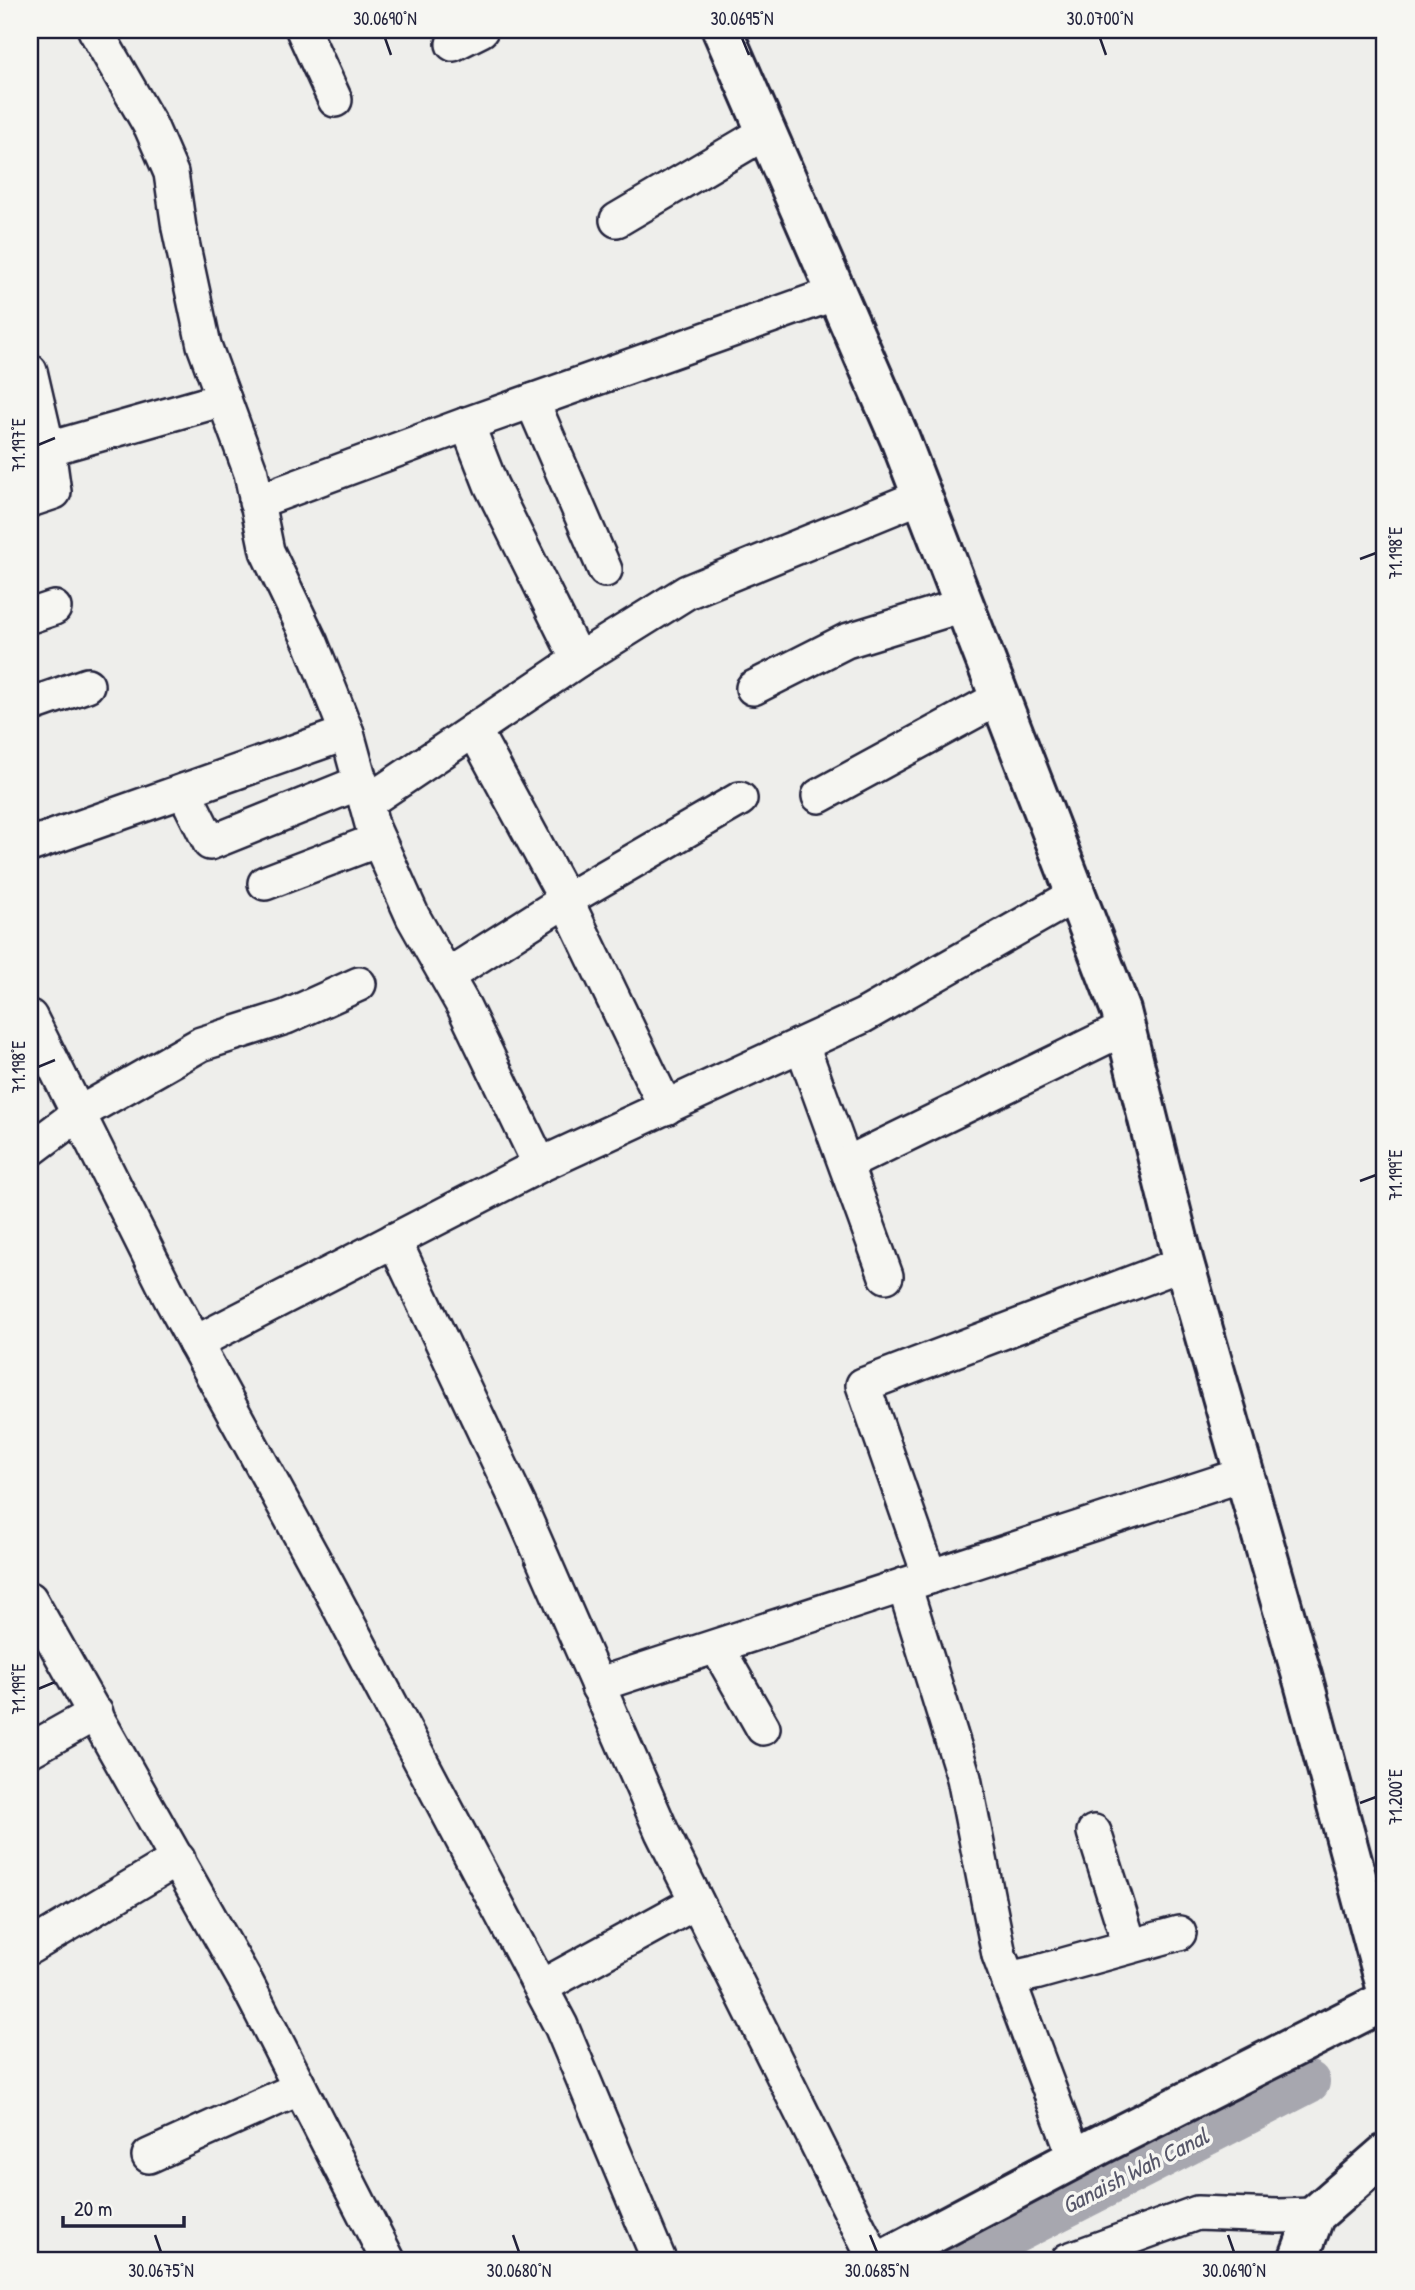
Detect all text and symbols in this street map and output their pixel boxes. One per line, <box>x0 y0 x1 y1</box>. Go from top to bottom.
text: 30.0690°N <box>353 6 417 31</box>
text: 30.0695°N <box>710 6 774 31</box>
text: 30.0700°N <box>1067 6 1133 31</box>
text: 71.197°E <box>6 418 31 472</box>
text: 71.198°E <box>1383 527 1408 579</box>
text: 71.198°E <box>6 1041 31 1093</box>
text: 71.199°E <box>1383 1149 1408 1201</box>
text: 71.199°E <box>6 1663 31 1715</box>
text: 71.200°E <box>1383 1769 1408 1825</box>
water label: Ganaish Wah Canal <box>1056 2119 1215 2221</box>
scale bar <box>63 2185 184 2229</box>
text: 20 m <box>74 2194 112 2223</box>
text: 30.0675°N <box>128 2258 194 2283</box>
text: 30.0680°N <box>487 2258 551 2283</box>
text: 30.0685°N <box>845 2258 909 2283</box>
text: 30.0690°N <box>1202 2258 1266 2283</box>

